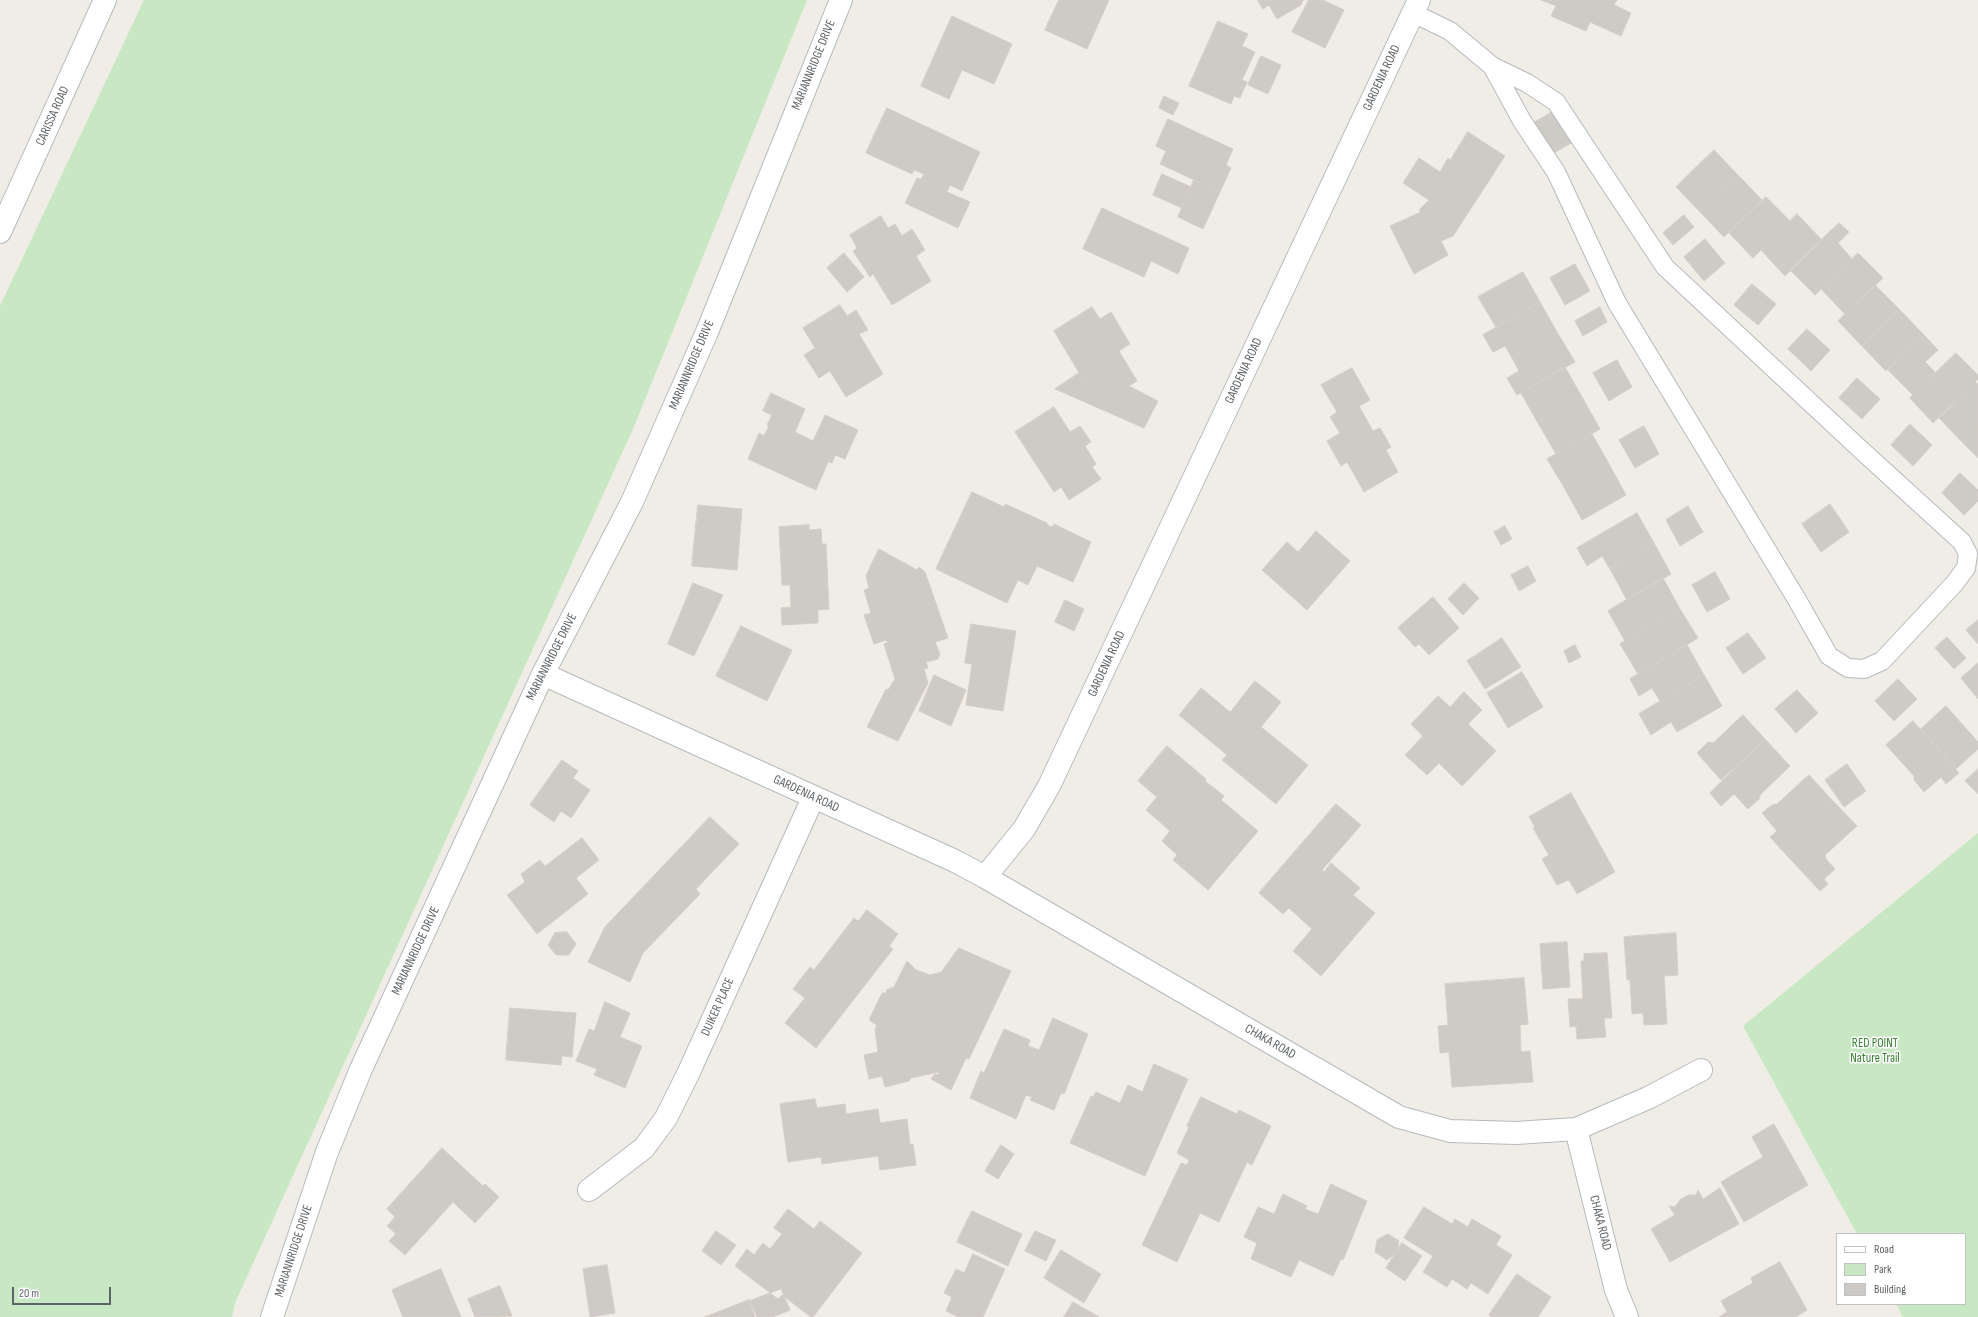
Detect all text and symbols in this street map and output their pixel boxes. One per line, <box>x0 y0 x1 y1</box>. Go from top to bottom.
street label: MARIANNRIDGE DRIVE <box>789 18 839 112</box>
street label: GARDENIA ROAD <box>1360 43 1404 113</box>
street label: CARISSA ROAD <box>33 84 73 148</box>
street label: MARIANNRIDGE DRIVE <box>666 318 718 412</box>
street label: GARDENIA ROAD <box>1222 336 1266 406</box>
street label: MARIANNRIDGE DRIVE <box>523 611 581 703</box>
street label: GARDENIA ROAD <box>1085 629 1129 699</box>
street label: GARDENIA ROAD <box>771 772 841 816</box>
street label: MARIANNRIDGE DRIVE <box>389 904 443 998</box>
street label: DUIKER PLACE <box>698 975 738 1039</box>
street label: CHAKA ROAD <box>1242 1021 1298 1063</box>
park label: RED POINT Nature Trail <box>1850 1036 1900 1067</box>
street label: CHAKA ROAD <box>1586 1194 1614 1252</box>
street label: MARIANNRIDGE DRIVE <box>272 1203 316 1299</box>
legend <box>1836 1233 1966 1305</box>
text: Road <box>1874 1242 1894 1257</box>
text: Park <box>1874 1262 1892 1277</box>
scale bar <box>14 1279 113 1305</box>
text: Building <box>1874 1282 1906 1297</box>
text: 20 m <box>19 1286 39 1301</box>

